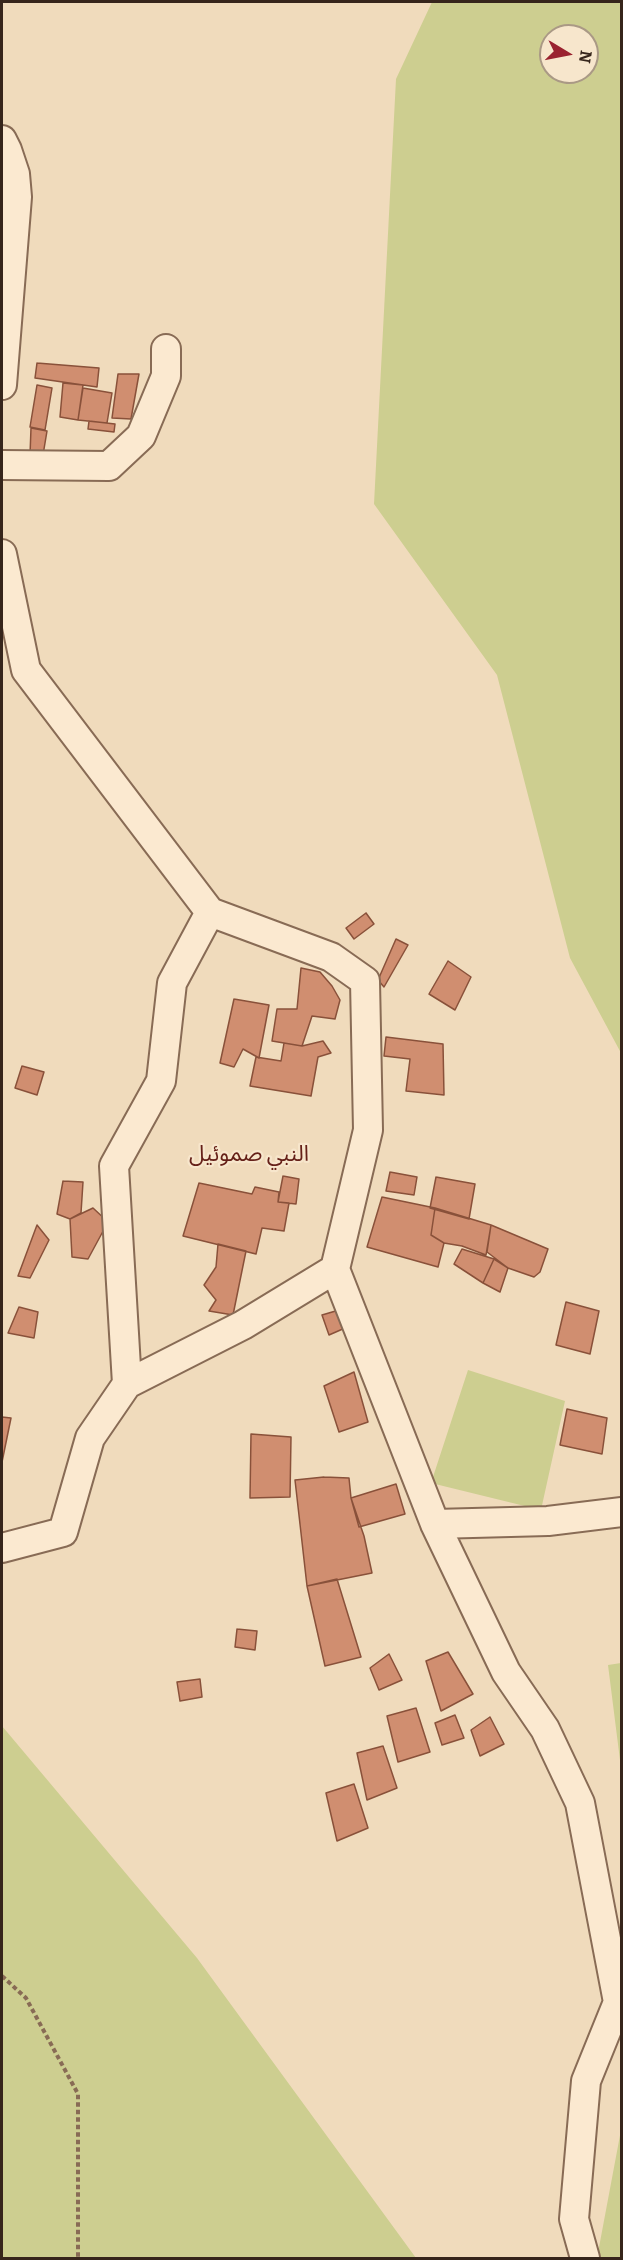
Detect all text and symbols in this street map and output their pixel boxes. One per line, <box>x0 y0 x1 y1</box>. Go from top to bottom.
north arrow <box>539 24 599 84</box>
text: N <box>575 49 596 65</box>
district label: النبي صموئيل <box>189 1142 309 1168</box>

